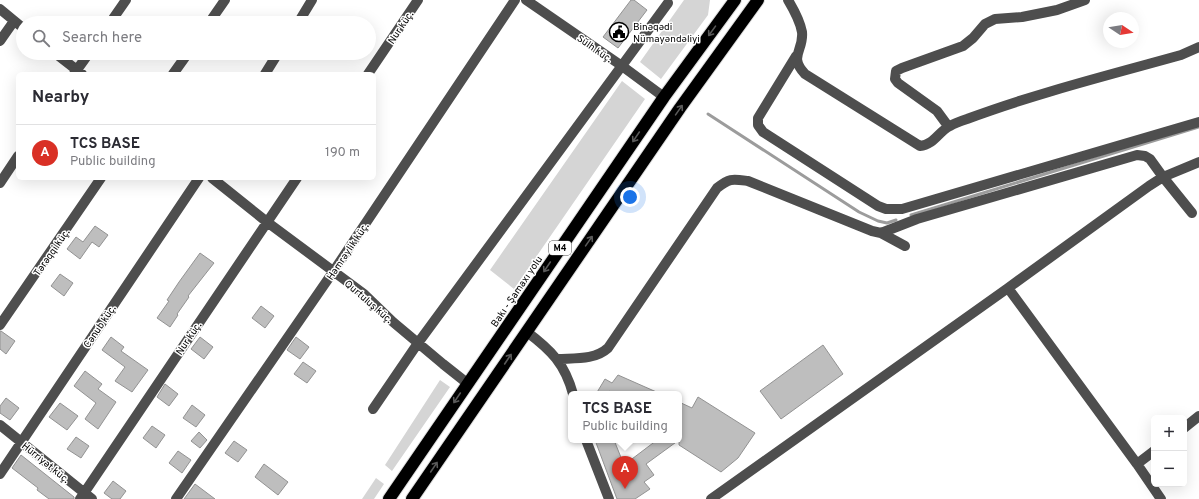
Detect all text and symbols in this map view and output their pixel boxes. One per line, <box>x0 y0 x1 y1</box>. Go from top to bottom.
street label: Nur küç. <box>385 9 417 47</box>
north arrow <box>1103 12 1139 48</box>
search box <box>16 16 376 60</box>
public building icon: Binəqədi Nümayəndəliyi <box>608 21 630 43</box>
place label: Binəqədi Nümayəndəliyi <box>633 21 700 46</box>
one-way arrow <box>708 26 716 37</box>
icon: search <box>30 27 52 49</box>
text: Search here <box>62 29 142 48</box>
street label: Sülh küç. <box>574 32 614 66</box>
text: Nearby <box>32 87 89 109</box>
one-way arrow <box>675 105 683 116</box>
one-way arrow <box>632 131 640 142</box>
text: TCS BASE <box>70 135 140 154</box>
text: A <box>40 145 50 161</box>
text: 190 m <box>325 145 360 161</box>
text: Public building <box>70 154 156 170</box>
your location <box>620 187 640 207</box>
street label: Həmrəylik küç. <box>324 221 372 283</box>
street label: Tərəqqi küç. <box>31 227 73 279</box>
one-way arrow <box>585 235 593 246</box>
road number: M4 <box>549 241 571 255</box>
street label: Bakı - Şamaxı yolu <box>489 254 546 330</box>
one-way arrow <box>543 262 551 273</box>
street label: Qurtuluş küç. <box>341 278 395 327</box>
street label: Cənub küç. <box>81 303 119 351</box>
street label: Nur küç. <box>173 320 205 358</box>
one-way arrow <box>504 354 512 365</box>
popup <box>568 391 682 443</box>
one-way arrow <box>453 392 462 403</box>
text: TCS BASE <box>582 400 652 419</box>
map controls <box>1151 415 1187 487</box>
button: + <box>1151 415 1187 451</box>
text: Public building <box>582 419 668 435</box>
street label: Hürriyət küç. <box>18 440 72 486</box>
button: − <box>1151 451 1187 487</box>
pin: A <box>612 456 638 489</box>
one-way arrow <box>431 461 439 473</box>

